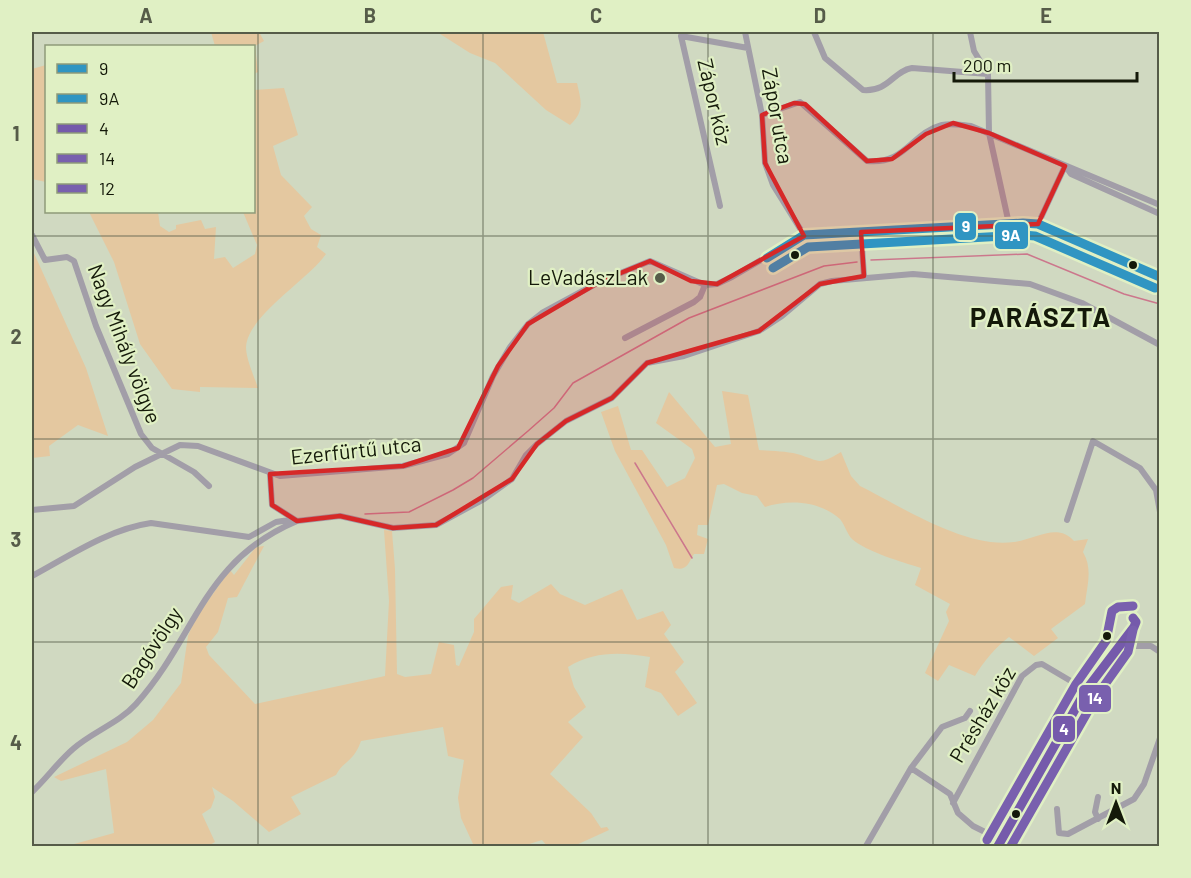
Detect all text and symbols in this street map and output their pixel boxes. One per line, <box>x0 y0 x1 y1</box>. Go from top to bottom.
text: A <box>139 3 153 27</box>
text: B <box>364 3 376 27</box>
text: C <box>590 3 602 27</box>
text: D <box>814 3 826 27</box>
text: E <box>1040 3 1052 27</box>
legend <box>45 45 255 213</box>
scale bar <box>954 45 1137 83</box>
text: 200 m <box>963 54 1011 76</box>
street label: Zápor köz <box>693 56 738 147</box>
text: 9 <box>99 57 108 79</box>
street label: Zápor utca <box>758 66 799 166</box>
text: 9A <box>99 87 119 109</box>
text: 4 <box>99 117 109 139</box>
text: 1 <box>12 121 20 145</box>
text: 14 <box>99 147 115 169</box>
text: 12 <box>99 177 115 199</box>
line badge: 9 <box>954 212 977 241</box>
text: 9 <box>962 216 970 235</box>
line badge: 9A <box>994 221 1029 250</box>
text: 9A <box>1001 225 1021 244</box>
unlabelled marker <box>789 249 801 261</box>
unlabelled marker <box>1127 259 1139 271</box>
street label: Nagy Mihály völgye <box>84 260 167 427</box>
place label: LeVadászLak <box>528 264 648 289</box>
marker: LeVadászLak <box>653 271 667 285</box>
district label: PARÁSZTA <box>970 300 1112 332</box>
text: 2 <box>10 324 22 348</box>
street label: Ezerfürtű utca <box>289 430 422 469</box>
text: 3 <box>11 527 21 551</box>
street label: Bagóvölgy <box>115 601 187 693</box>
unlabelled marker <box>1101 630 1113 642</box>
street label: Présház köz <box>943 662 1020 767</box>
line badge: 14 <box>1078 684 1112 713</box>
text: 14 <box>1087 688 1103 707</box>
line badge: 4 <box>1052 715 1076 743</box>
text: 4 <box>1059 719 1069 738</box>
text: 4 <box>10 730 22 754</box>
north arrow <box>1086 773 1146 833</box>
text: N <box>1111 778 1121 797</box>
unlabelled marker <box>1010 808 1022 820</box>

